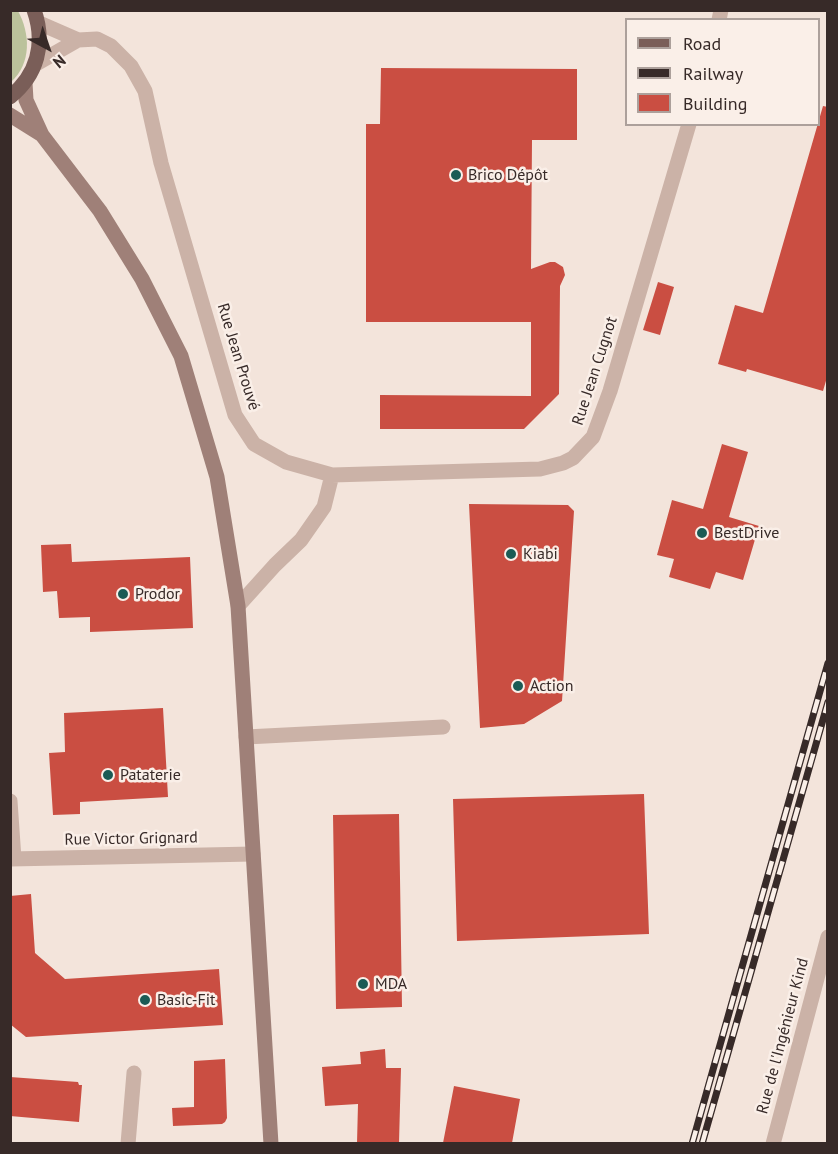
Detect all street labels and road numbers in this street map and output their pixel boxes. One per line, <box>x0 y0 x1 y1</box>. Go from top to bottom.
street label: Rue Jean Prouvé <box>213 301 263 413</box>
street label: Rue Jean Cugnot <box>568 314 622 428</box>
street label: Rue Victor Grignard <box>64 828 198 850</box>
street label: Rue de l'Ingénieur Kind <box>753 956 813 1116</box>

